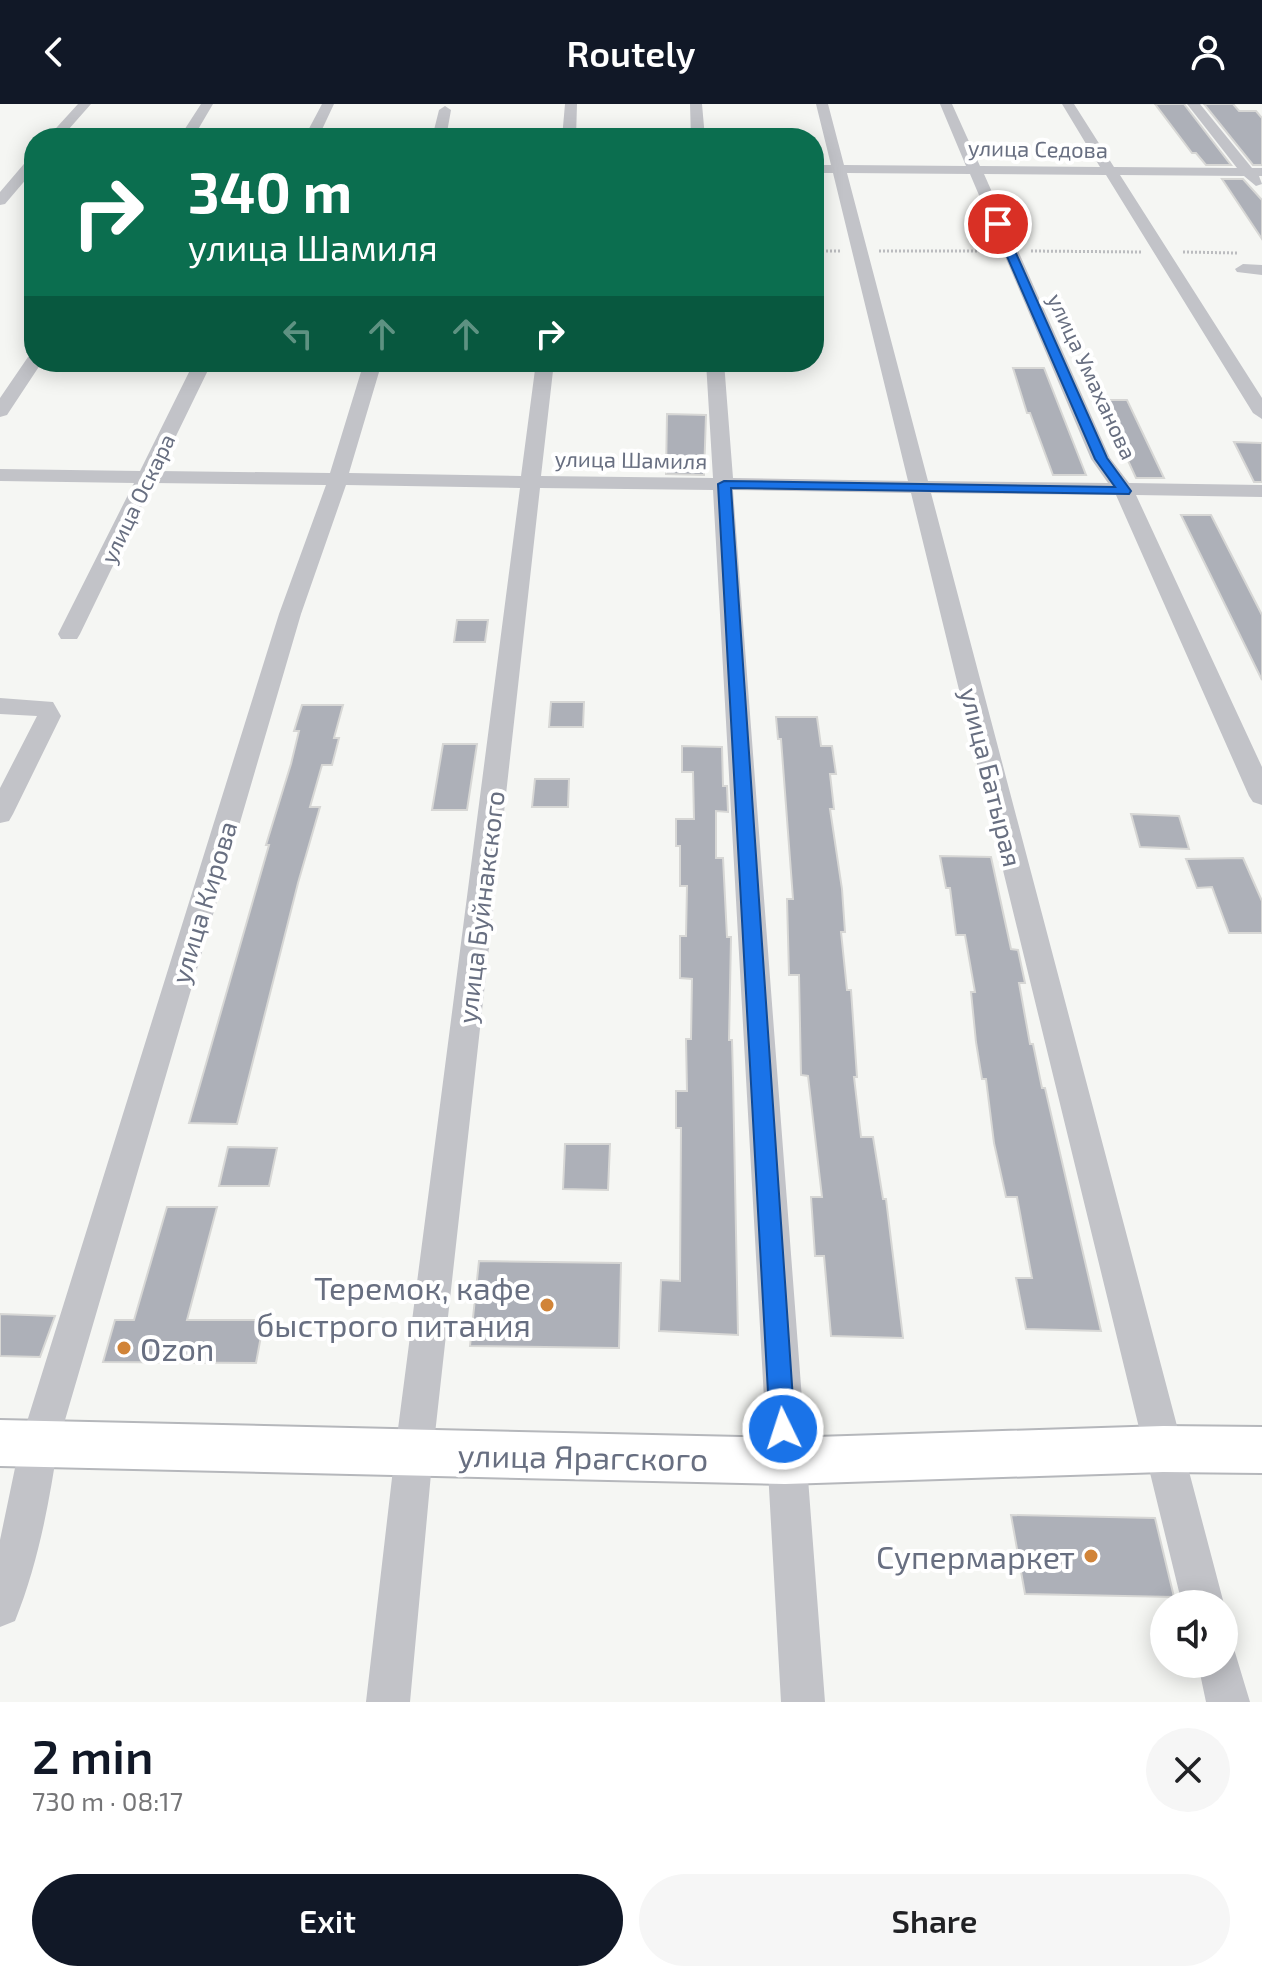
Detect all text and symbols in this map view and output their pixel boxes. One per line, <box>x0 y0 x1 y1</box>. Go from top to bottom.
icon: back <box>32 30 76 74</box>
icon: person <box>1186 30 1230 74</box>
text: Routely <box>567 31 696 74</box>
street label: улица Седова <box>968 134 1108 163</box>
text: 340 m <box>188 157 352 224</box>
icon: right <box>56 160 160 264</box>
pin <box>964 190 1032 258</box>
icon: arrive <box>976 202 1020 246</box>
text: улица Шамиля <box>188 225 438 268</box>
street label: улица Умаханова <box>1042 289 1143 464</box>
icon: left <box>276 312 320 356</box>
icon: ahead <box>360 312 404 356</box>
icon: ahead <box>444 312 488 356</box>
icon: right <box>528 312 572 356</box>
street label: улица Оскара <box>94 429 180 567</box>
street label: улица Шамиля <box>554 445 708 474</box>
street label: улица Батырая <box>954 684 1029 870</box>
street label: улица Буйнакского <box>450 789 511 1025</box>
street label: улица Кирова <box>164 817 243 987</box>
place label: Теремок, кафе быстрого питания <box>256 1268 531 1343</box>
marker: Теремок, кафе быстрого питания <box>538 1296 556 1314</box>
place label: Ozon <box>140 1329 214 1367</box>
marker: Ozon <box>115 1339 133 1357</box>
position arrow <box>741 1387 825 1471</box>
street label: улица Ярагского <box>457 1435 709 1478</box>
place label: Супермаркет <box>876 1537 1075 1576</box>
marker: Супермаркет <box>1082 1547 1100 1565</box>
map controls <box>1150 1590 1238 1678</box>
button: sound <box>1150 1590 1238 1678</box>
text: 2 min <box>32 1726 153 1784</box>
button: close <box>1146 1728 1230 1812</box>
text: 730 m · 08:17 <box>32 1785 183 1816</box>
button: Exit <box>32 1874 623 1966</box>
button: Share <box>639 1874 1230 1966</box>

